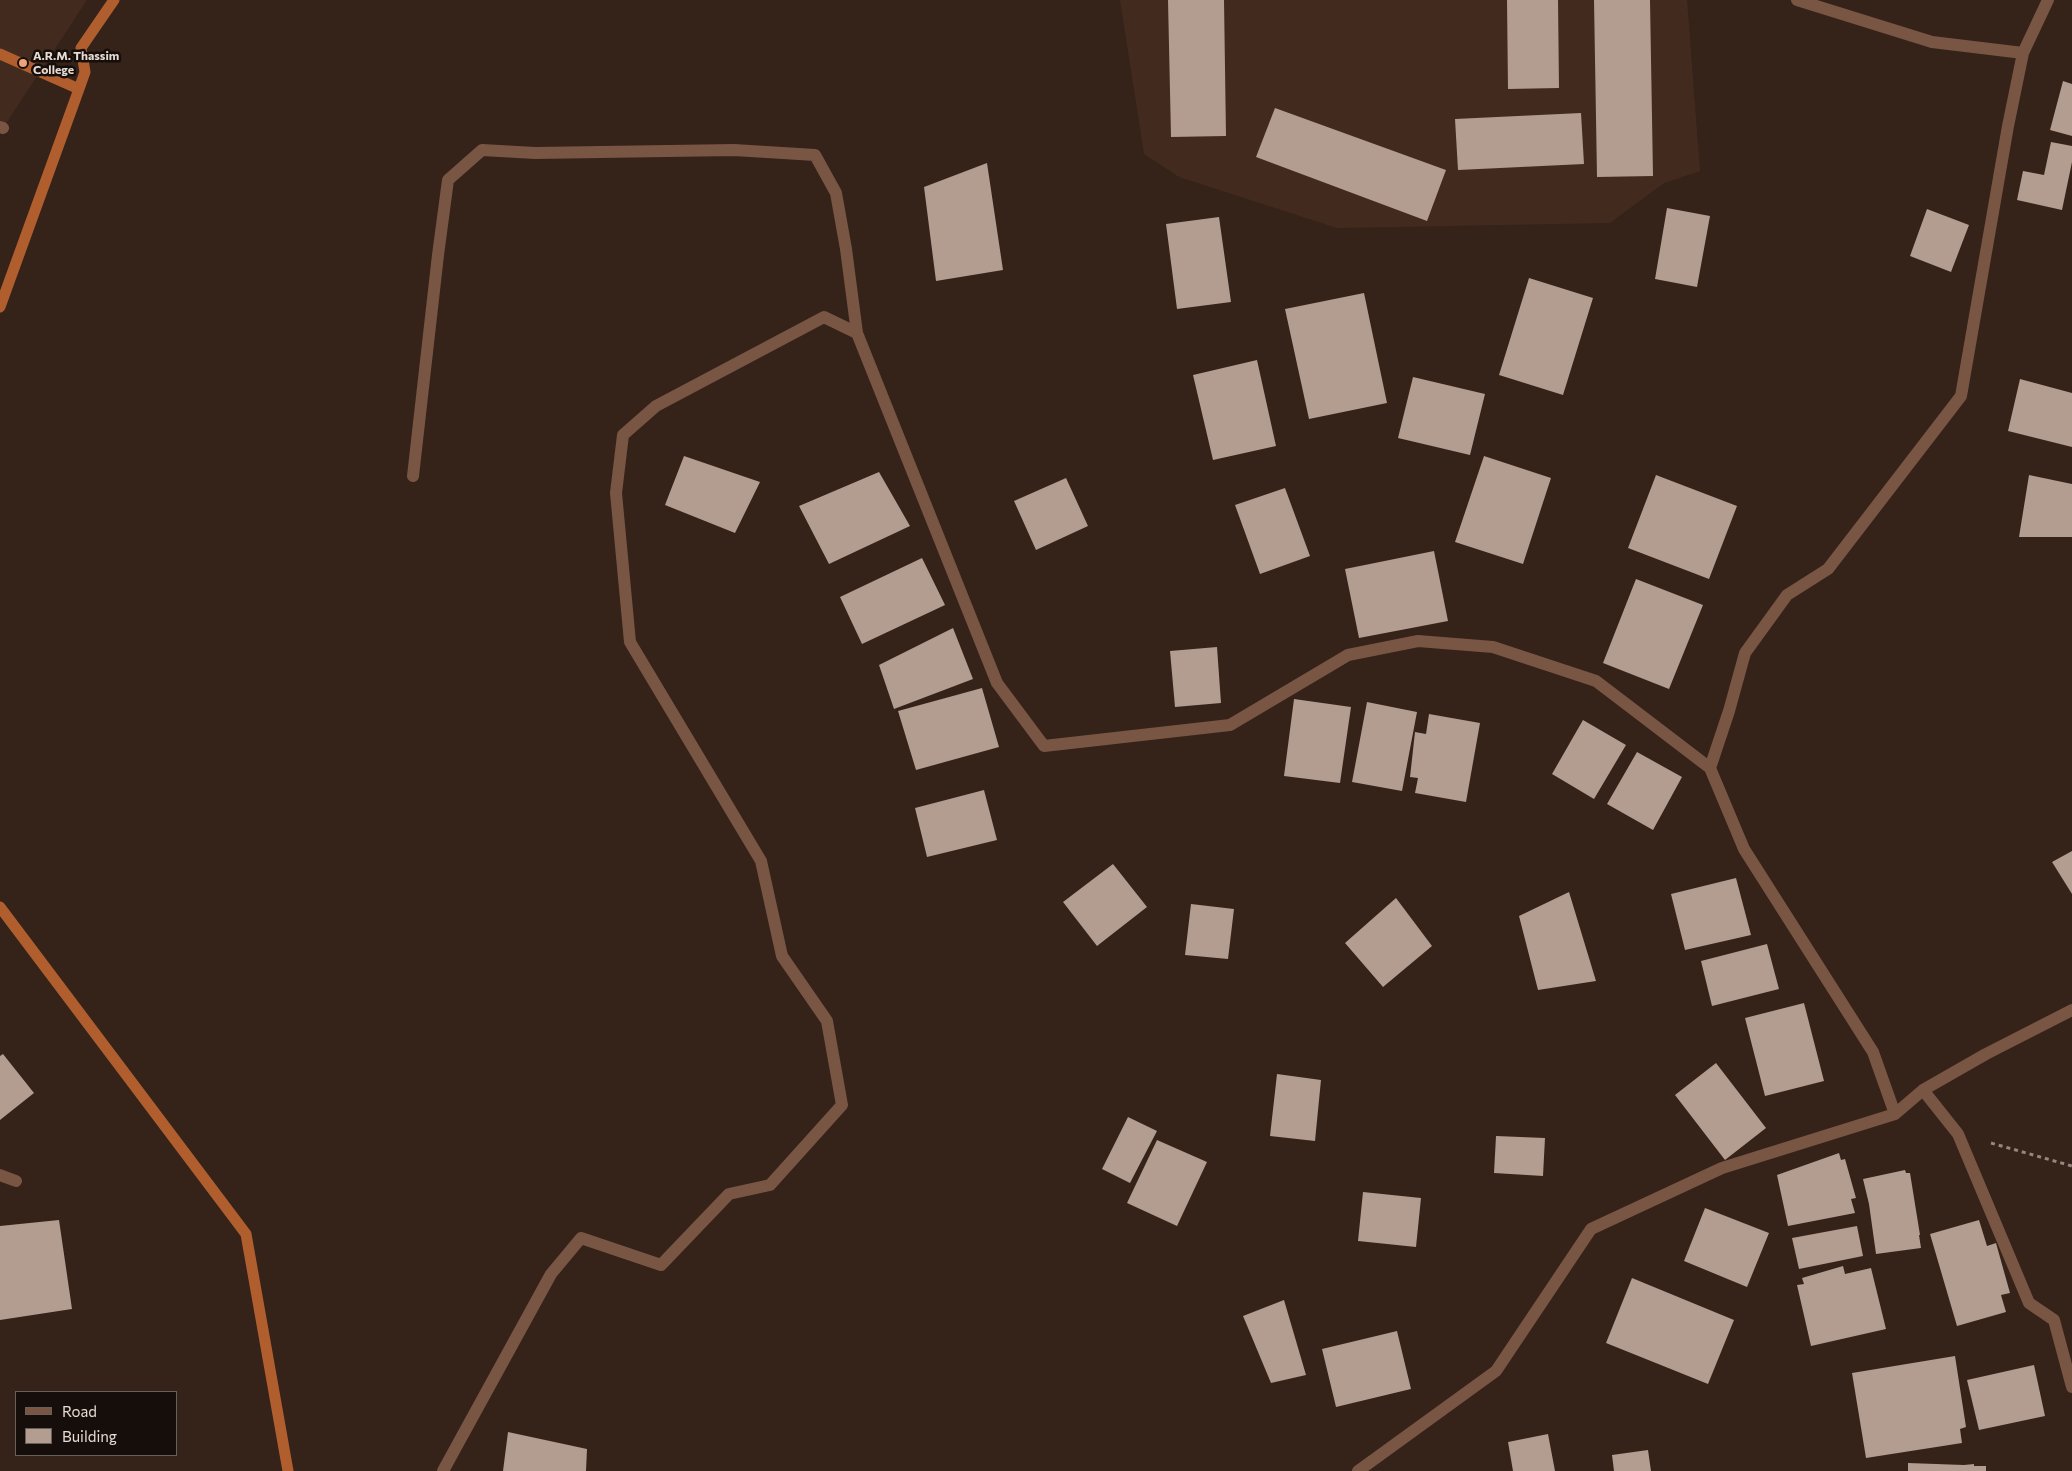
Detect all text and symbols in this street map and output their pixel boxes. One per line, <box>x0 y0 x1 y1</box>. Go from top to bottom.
place label: A.R.M. Thassim College <box>33 49 119 77</box>
marker: A.R.M. Thassim College <box>17 57 29 69</box>
legend <box>15 1391 178 1456</box>
text: Road <box>62 1402 97 1420</box>
text: Building <box>62 1427 117 1445</box>

